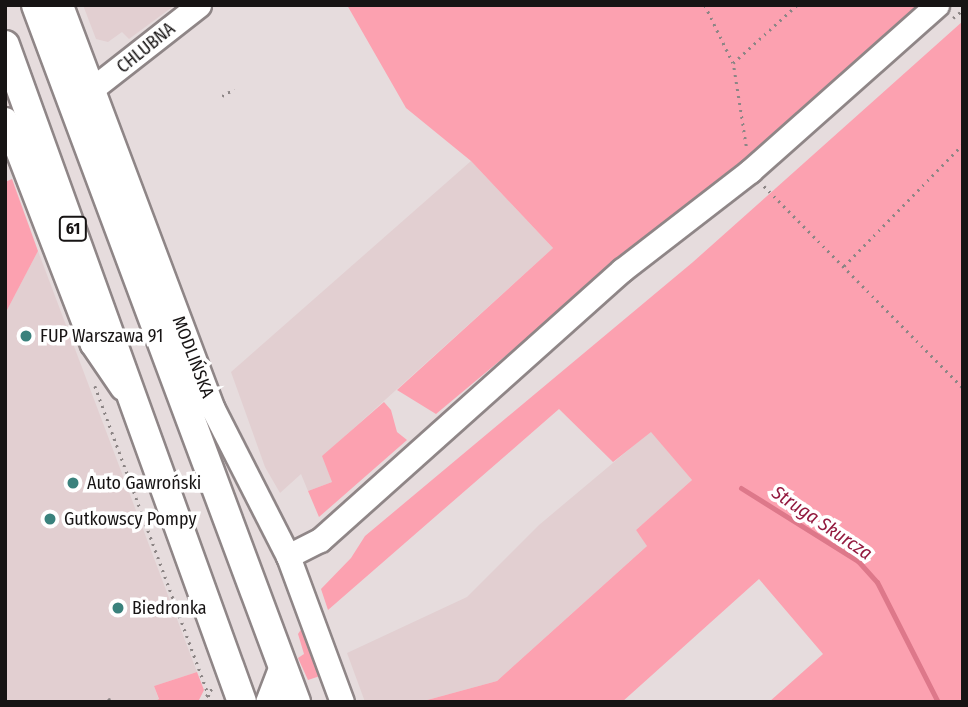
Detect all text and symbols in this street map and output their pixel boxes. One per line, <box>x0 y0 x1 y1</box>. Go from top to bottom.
street label: CHLUBNA <box>113 18 179 78</box>
road number: 61 <box>57 216 89 242</box>
street label: MODLIŃSKA <box>168 313 218 401</box>
place label: FUP Warszawa 91 <box>40 325 163 347</box>
marker: FUP Warszawa 91 <box>18 328 34 344</box>
place label: Auto Gawroński <box>87 472 201 494</box>
marker: Auto Gawroński <box>65 475 81 491</box>
water label: Struga Skurcza <box>768 481 876 565</box>
place label: Gutkowscy Pompy <box>64 508 196 530</box>
marker: Gutkowscy Pompy <box>42 511 58 527</box>
place label: Biedronka <box>132 597 207 619</box>
marker: Biedronka <box>110 600 126 616</box>

